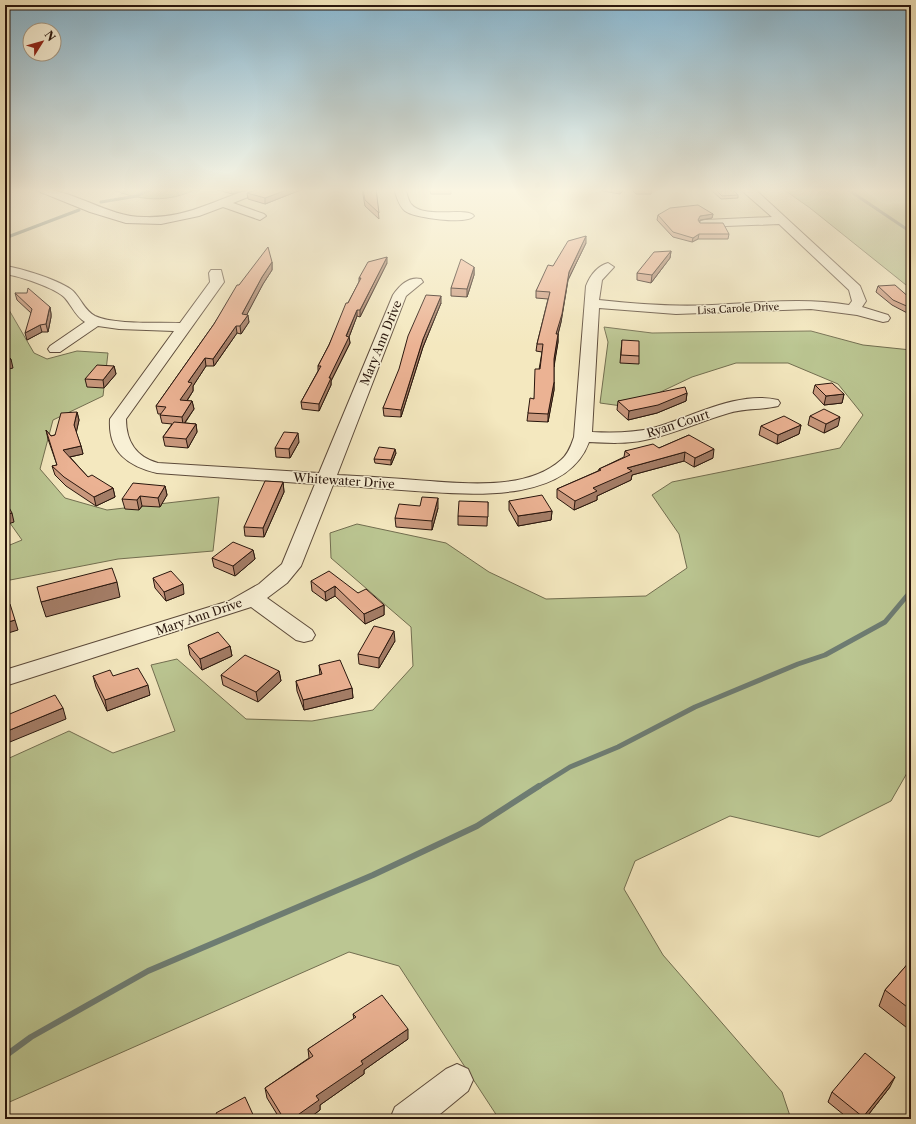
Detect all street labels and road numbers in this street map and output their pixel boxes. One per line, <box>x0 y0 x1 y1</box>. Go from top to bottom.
street label: Mary Ann Drive <box>357 298 405 388</box>
street label: Lisa Carole Drive <box>697 300 780 317</box>
street label: Ryan Court <box>645 406 712 441</box>
street label: Whitewater Drive <box>292 469 395 492</box>
street label: Mary Ann Drive <box>153 595 244 638</box>

